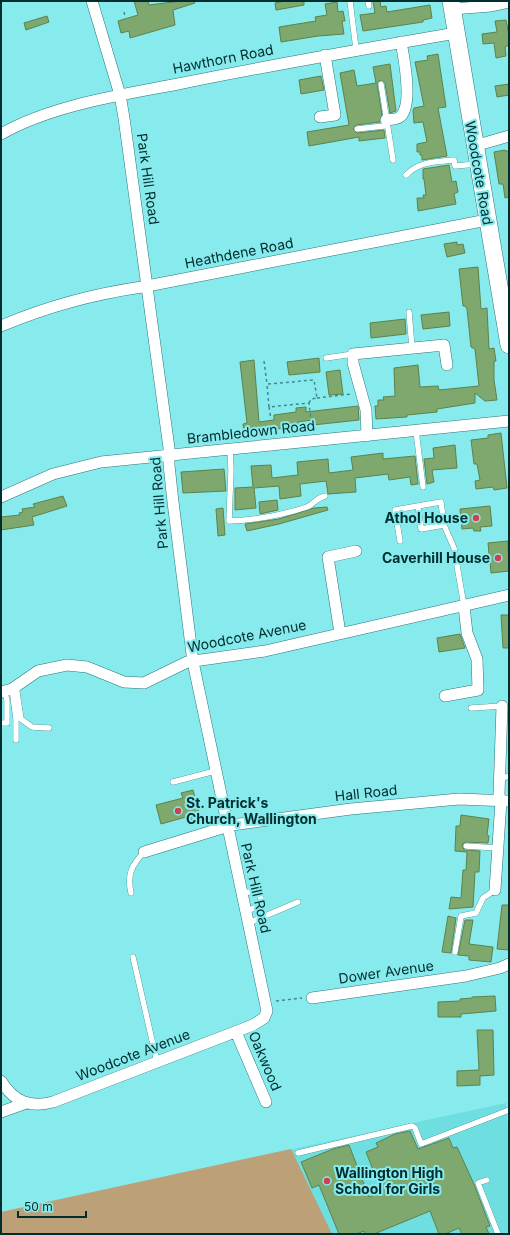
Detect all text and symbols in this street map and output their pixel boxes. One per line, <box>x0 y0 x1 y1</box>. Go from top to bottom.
street label: Hawthorn Road <box>171 40 275 77</box>
street label: Woodcote Road <box>462 120 497 226</box>
street label: Park Hill Road <box>134 132 163 226</box>
street label: Heathdene Road <box>183 234 295 271</box>
street label: Brambledown Road <box>186 416 316 447</box>
street label: Park Hill Road <box>146 456 171 550</box>
place label: Athol House <box>384 509 468 526</box>
marker: Athol House <box>471 513 481 523</box>
place label: Caverhill House <box>382 549 490 566</box>
marker: Caverhill House <box>493 553 503 563</box>
street label: Woodcote Avenue <box>186 616 308 655</box>
street label: Hall Road <box>334 781 398 804</box>
place label: St. Patrick's Church, Wallington <box>186 794 317 827</box>
marker: St. Patrick's Church, Wallington <box>173 806 183 816</box>
street label: Park Hill Road <box>238 841 275 935</box>
street label: Dower Avenue <box>337 956 435 987</box>
street label: Woodcote Avenue <box>73 1025 192 1084</box>
street label: Oakwood <box>245 1029 286 1093</box>
place label: Wallington High School for Girls <box>335 1164 443 1197</box>
marker: Wallington High School for Girls <box>322 1176 332 1186</box>
scale bar <box>18 1193 86 1219</box>
text: 50 m <box>24 1199 53 1214</box>

